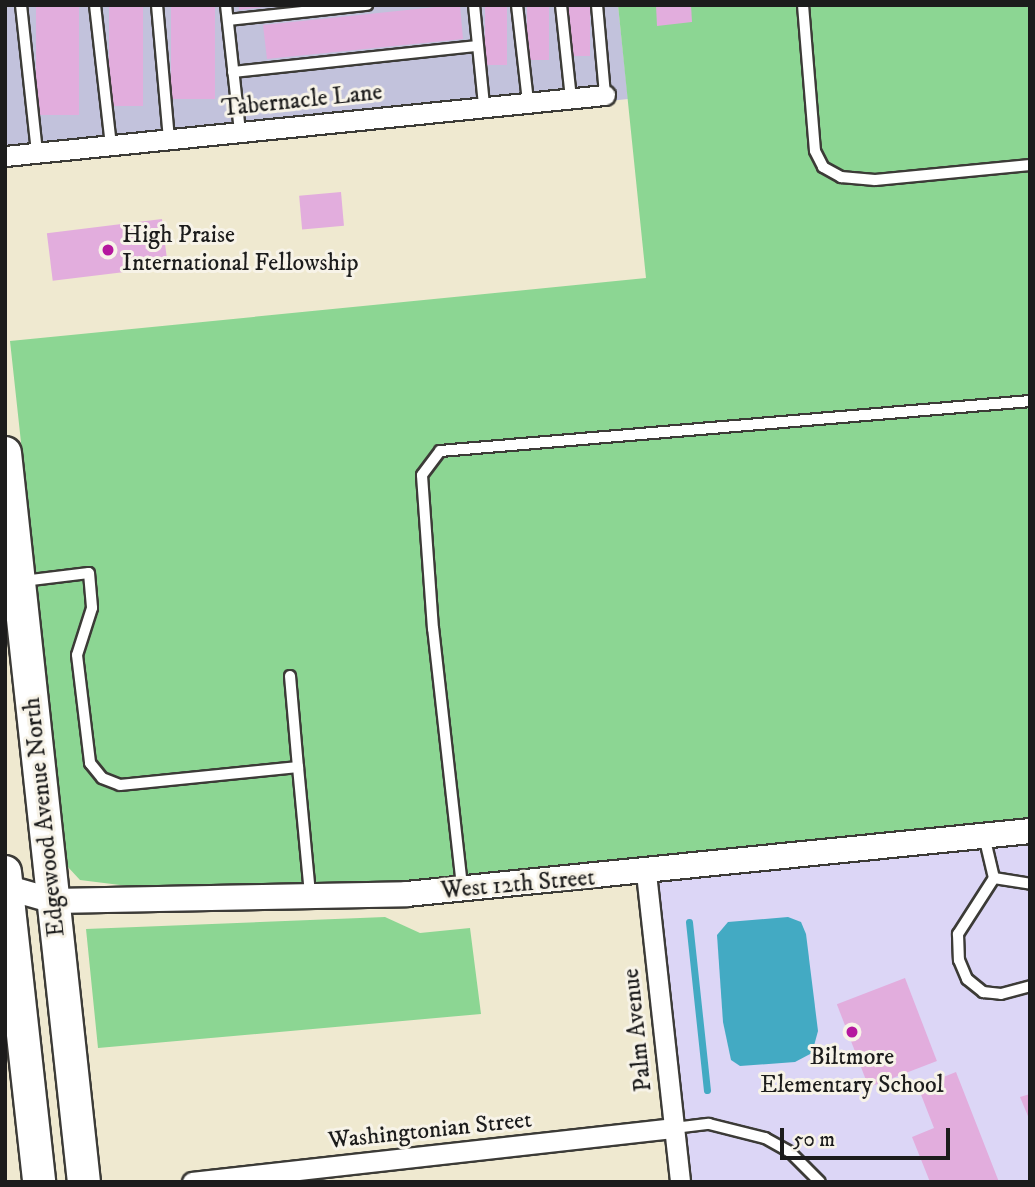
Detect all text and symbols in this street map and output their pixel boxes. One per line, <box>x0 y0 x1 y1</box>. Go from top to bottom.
street label: Tabernacle Lane <box>220 78 384 124</box>
place label: High Praise International Fellowship <box>122 222 358 278</box>
marker: High Praise International Fellowship <box>100 242 116 258</box>
street label: Edgewood Avenue North <box>18 696 72 938</box>
street label: West 12th Street <box>440 864 596 906</box>
street label: Palm Avenue <box>617 967 659 1093</box>
marker: Biltmore Elementary School <box>844 1024 860 1040</box>
place label: Biltmore Elementary School <box>760 1044 944 1100</box>
street label: Washingtonian Street <box>327 1106 533 1156</box>
scale bar <box>783 1114 953 1158</box>
text: 50 m <box>793 1127 835 1153</box>

